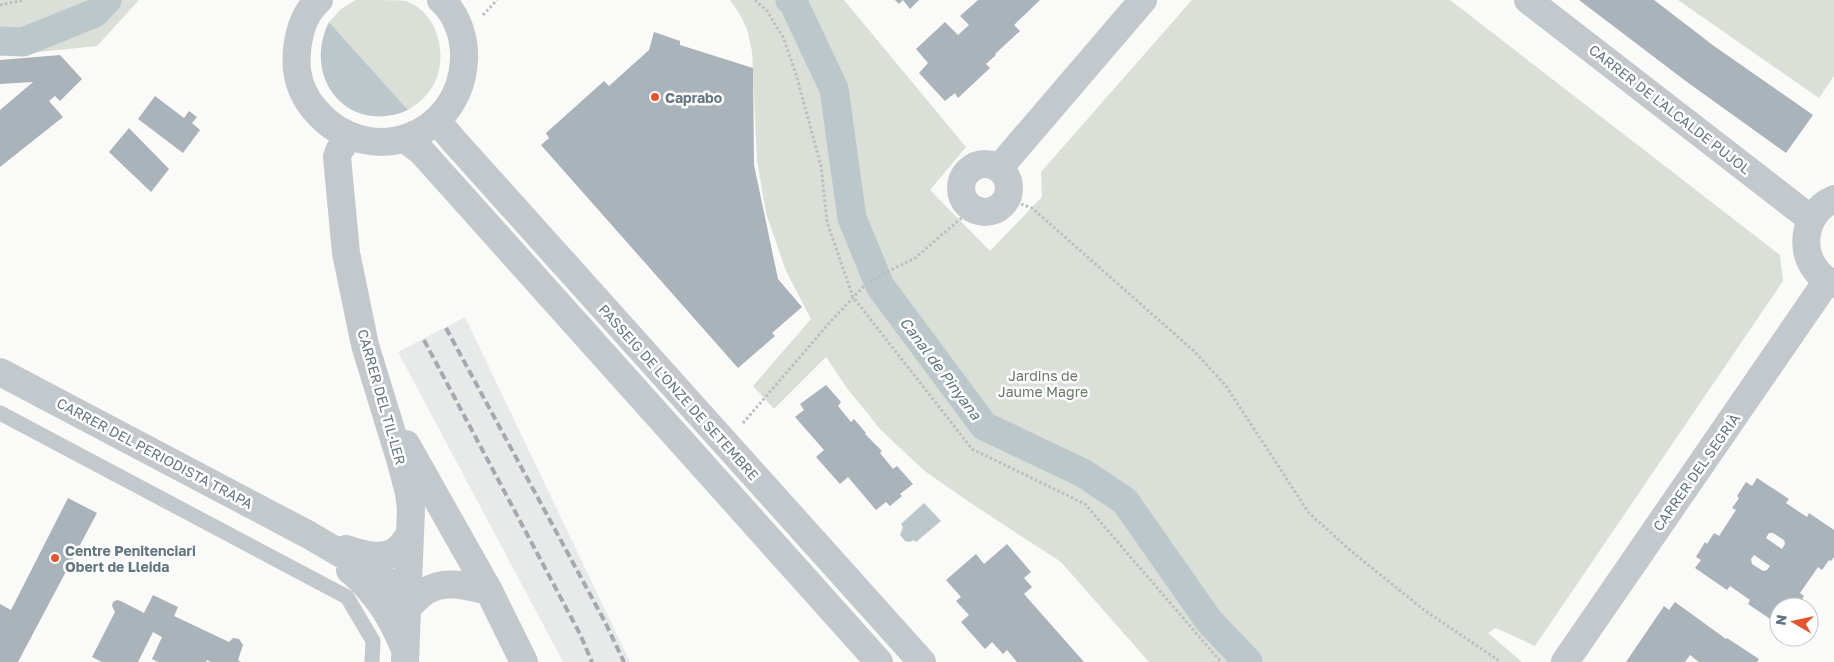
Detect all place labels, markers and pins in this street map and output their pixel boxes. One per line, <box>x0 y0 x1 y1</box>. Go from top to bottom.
place label: Caprabo <box>665 89 722 106</box>
marker: Caprabo <box>649 91 661 103</box>
place label: Centre Penitenciari Obert de Lleida <box>65 542 196 575</box>
marker: Centre Penitenciari Obert de Lleida <box>49 552 61 564</box>

